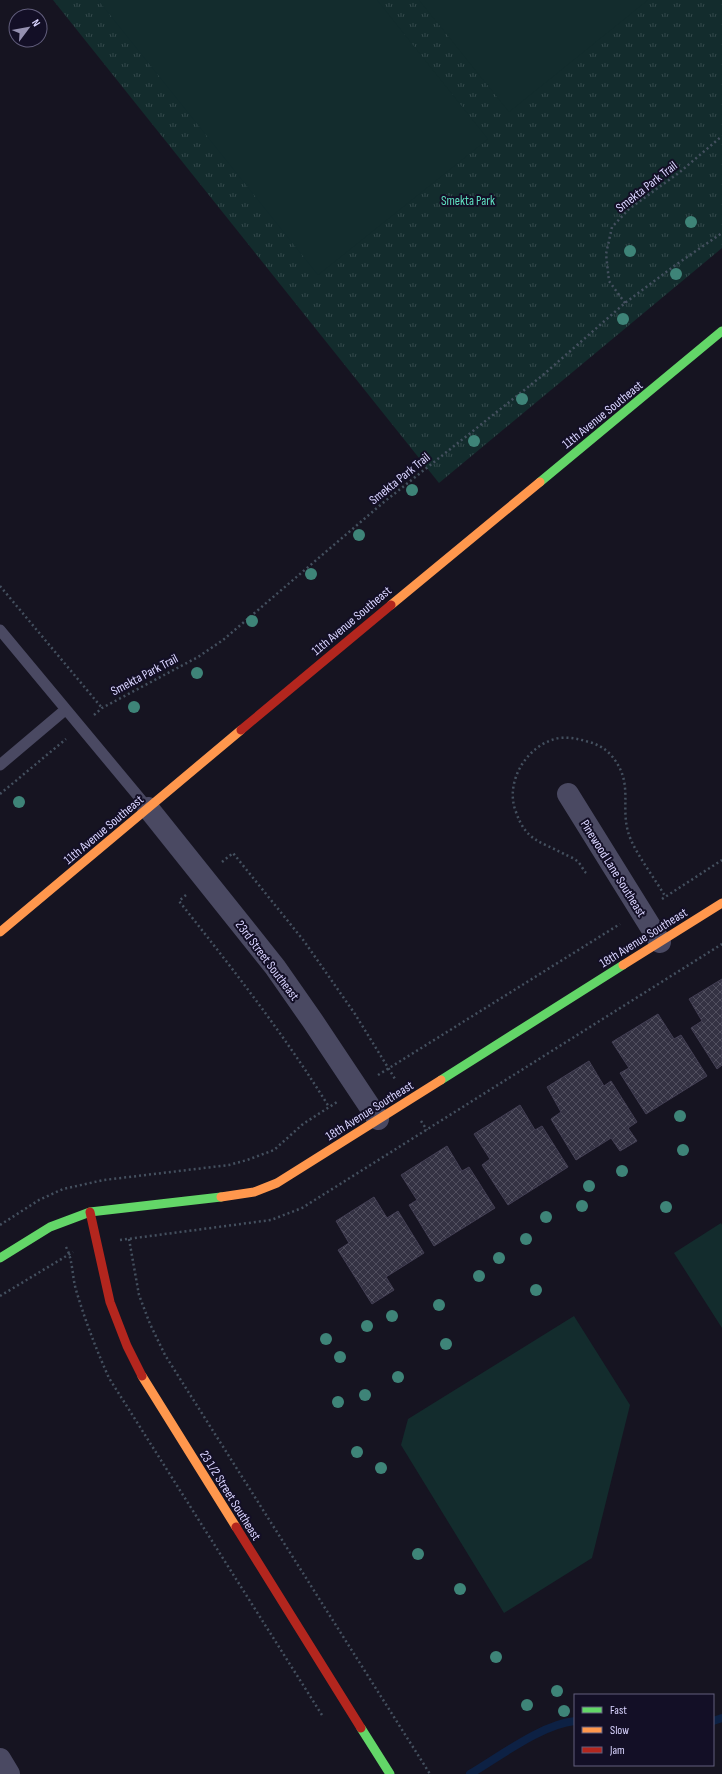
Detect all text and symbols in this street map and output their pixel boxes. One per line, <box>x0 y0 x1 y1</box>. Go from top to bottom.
north arrow <box>8 8 48 48</box>
text: N <box>29 17 43 29</box>
street label: Smekta Park Trail <box>613 158 681 216</box>
park label: Smekta Park <box>441 193 495 209</box>
street label: 11th Avenue Southeast <box>559 377 646 452</box>
street label: Smekta Park Trail <box>366 449 433 508</box>
street label: 11th Avenue Southeast <box>308 583 395 659</box>
street label: Smekta Park Trail <box>108 650 181 699</box>
street label: 11th Avenue Southeast <box>60 792 147 868</box>
street label: Pinewood Lane Southeast <box>577 817 650 920</box>
street label: 18th Avenue Southeast <box>597 904 690 971</box>
street label: 23rd Street Southeast <box>232 917 303 1004</box>
street label: 18th Avenue Southeast <box>323 1077 416 1144</box>
street label: 23 1/2 Street Southeast <box>196 1448 264 1544</box>
legend <box>574 1694 714 1766</box>
text: Fast <box>610 1703 627 1718</box>
text: Slow <box>610 1723 629 1738</box>
text: Jam <box>609 1743 625 1758</box>

